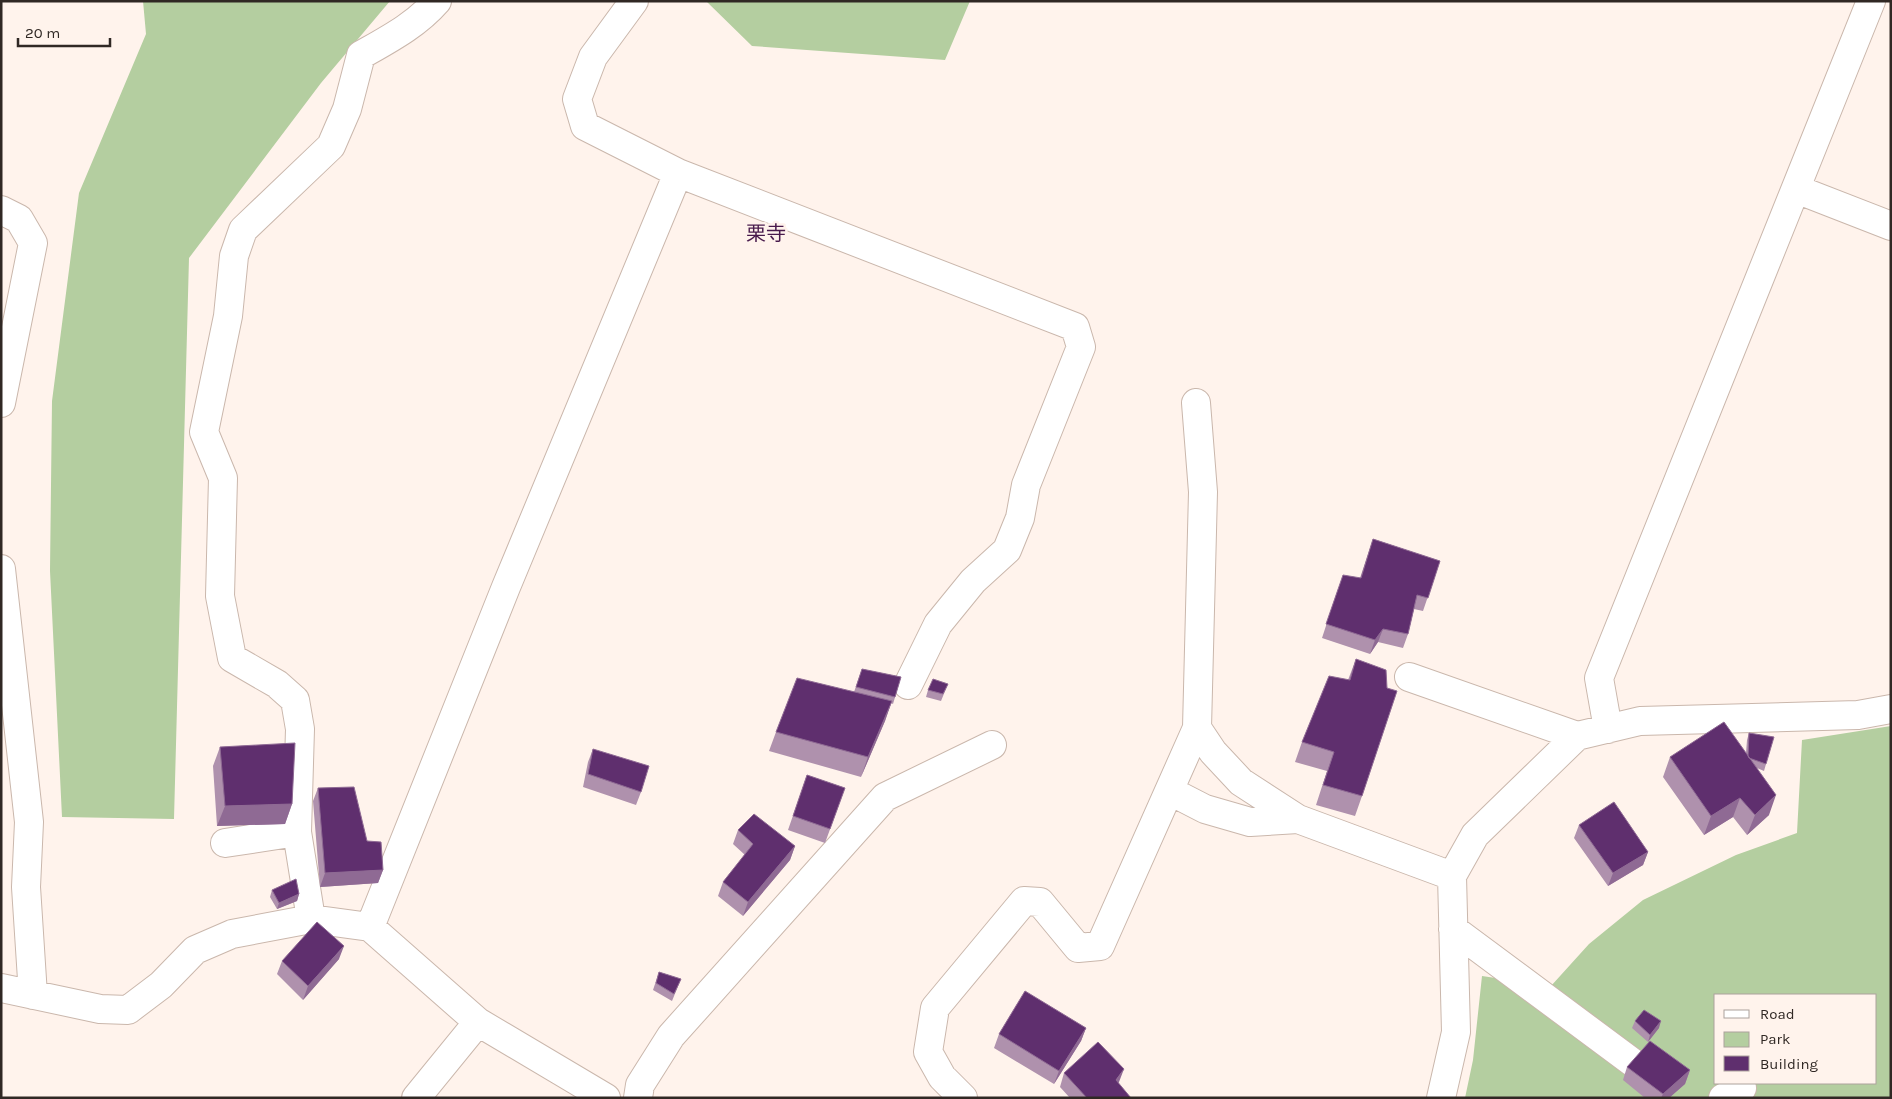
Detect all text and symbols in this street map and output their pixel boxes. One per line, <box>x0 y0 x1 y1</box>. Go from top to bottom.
scale bar <box>18 15 110 47</box>
text: 20 m <box>25 24 60 42</box>
district label: 栗寺 <box>746 222 786 245</box>
legend <box>1714 994 1877 1084</box>
text: Road <box>1760 1005 1795 1023</box>
text: Park <box>1760 1030 1790 1048</box>
text: Building <box>1760 1055 1818 1073</box>

